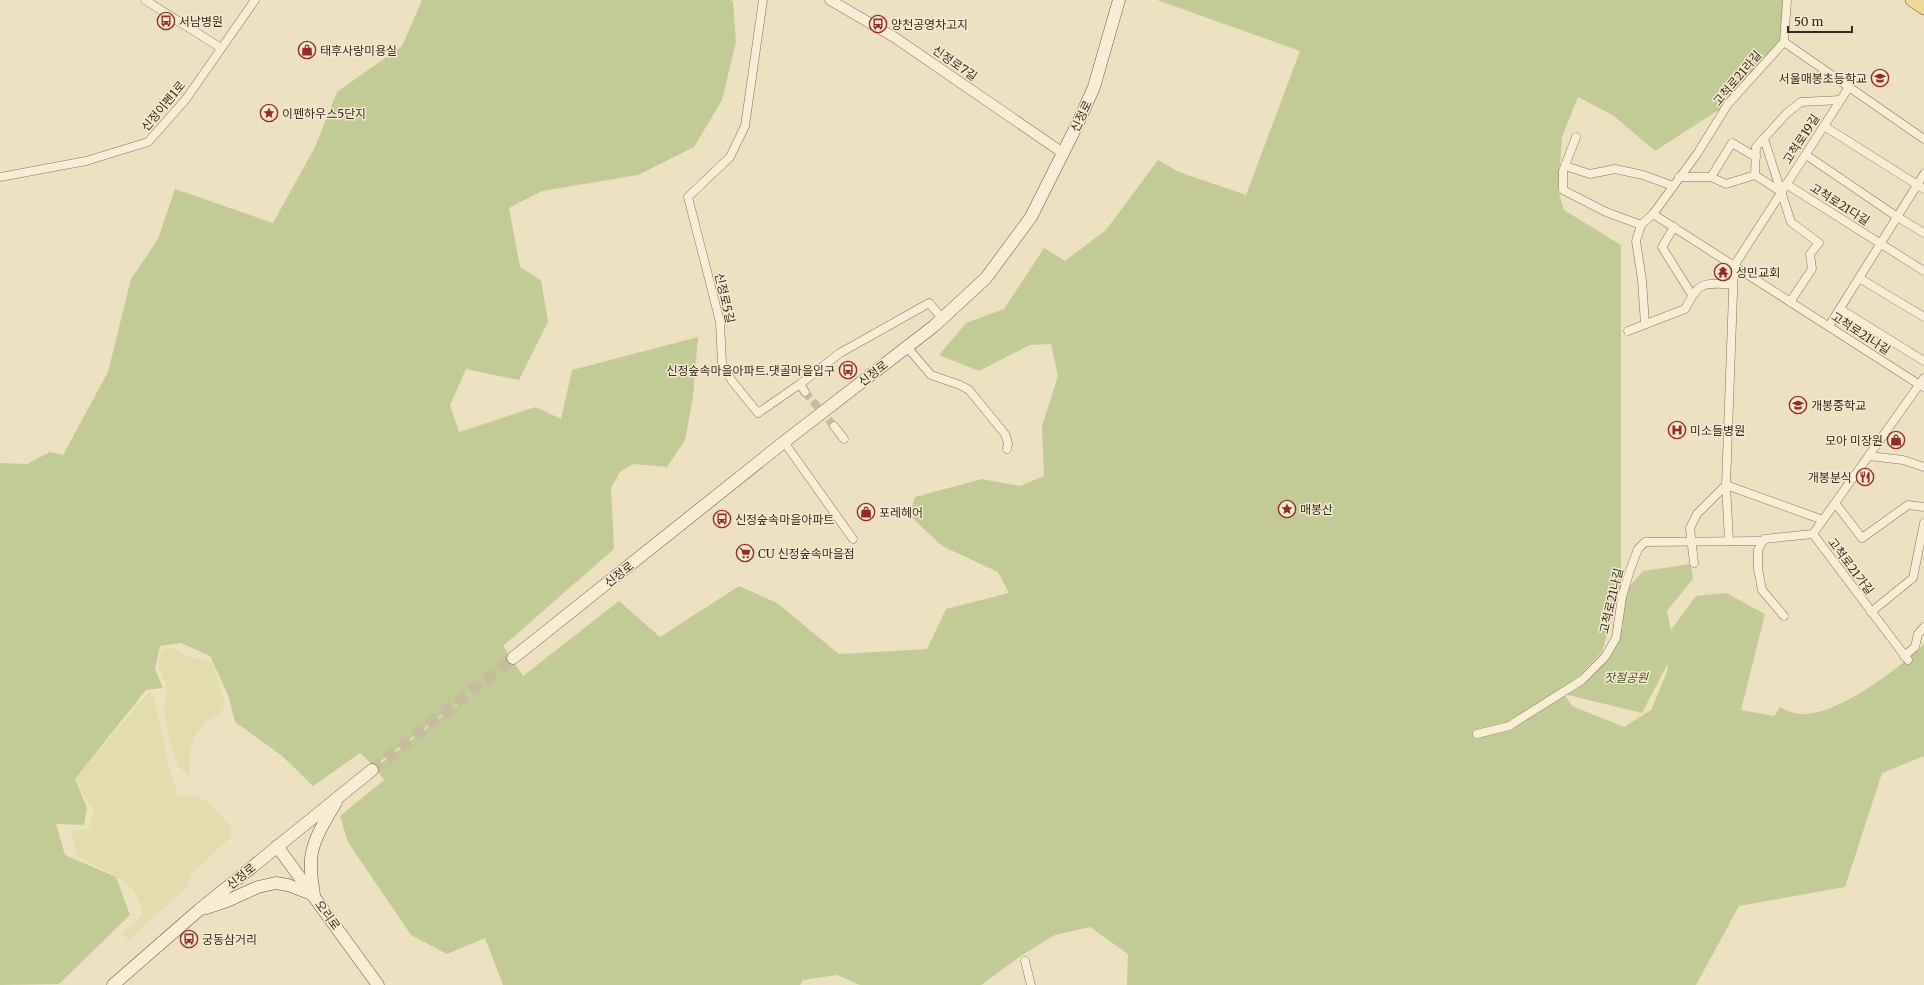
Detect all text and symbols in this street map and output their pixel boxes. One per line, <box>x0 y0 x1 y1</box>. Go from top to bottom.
scale bar <box>1788 8 1852 34</box>
bus stop icon: 서남병원 <box>156 11 176 31</box>
place label: 서남병원 <box>179 14 223 29</box>
bus stop icon: 양천공영차고지 <box>868 14 888 34</box>
text: 50 m <box>1794 14 1823 29</box>
place label: 양천공영차고지 <box>891 17 968 32</box>
shop icon: 태후사랑미용실 <box>297 40 317 60</box>
street label: 신정로7길 <box>930 42 980 84</box>
place label: 태후사랑미용실 <box>320 43 397 58</box>
street label: 고척로21라길 <box>1710 47 1764 109</box>
school or university icon: 서울매봉초등학교 <box>1870 68 1890 88</box>
place label: 서울매봉초등학교 <box>1779 71 1867 86</box>
street label: 신정이펜1로 <box>138 78 188 134</box>
street label: 신정로 <box>1067 98 1095 134</box>
place icon: 이펜하우스5단지 <box>259 103 279 123</box>
place label: 이펜하우스5단지 <box>282 106 366 121</box>
street label: 고척로19길 <box>1779 111 1823 167</box>
street label: 고척로21다길 <box>1807 180 1873 228</box>
temple icon: 성민교회 <box>1713 262 1733 282</box>
place label: 성민교회 <box>1736 265 1780 280</box>
street label: 신정로5길 <box>712 271 738 325</box>
street label: 고척로21나길 <box>1829 308 1893 358</box>
street label: 신정로 <box>855 357 891 389</box>
bus stop icon: 신정숲속마을아파트.댓골마을입구 <box>838 360 858 380</box>
place label: 신정숲속마을아파트.댓골마을입구 <box>666 363 835 378</box>
school or university icon: 개봉중학교 <box>1788 395 1808 415</box>
place label: 개봉중학교 <box>1811 398 1866 413</box>
hospital icon: 미소들병원 <box>1667 420 1687 440</box>
place label: 미소들병원 <box>1690 423 1745 438</box>
shop icon: 모아 미장원 <box>1886 430 1906 450</box>
place label: 모아 미장원 <box>1825 433 1883 448</box>
restaurant icon: 개봉분식 <box>1855 467 1875 487</box>
place label: 개봉분식 <box>1808 470 1852 485</box>
place icon: 매봉산 <box>1277 499 1297 519</box>
shop icon: 포레헤어 <box>856 502 876 522</box>
place label: 매봉산 <box>1300 502 1333 517</box>
place label: 포레헤어 <box>879 505 923 520</box>
bus stop icon: 신정숲속마을아파트 <box>712 509 732 529</box>
place label: 신정숲속마을아파트 <box>735 512 834 527</box>
street label: 고척로21가길 <box>1825 535 1877 597</box>
supermarket icon: CU 신정숲속마을점 <box>735 543 755 563</box>
place label: CU 신정숲속마을점 <box>758 546 855 561</box>
street label: 신정로 <box>601 558 637 590</box>
street label: 고척로21나길 <box>1596 566 1626 636</box>
park label: 잣절공원 <box>1604 670 1649 685</box>
street label: 신정로 <box>223 860 259 892</box>
street label: 오리로 <box>312 897 344 933</box>
bus stop icon: 궁동삼거리 <box>179 929 199 949</box>
place label: 궁동삼거리 <box>202 932 257 947</box>

